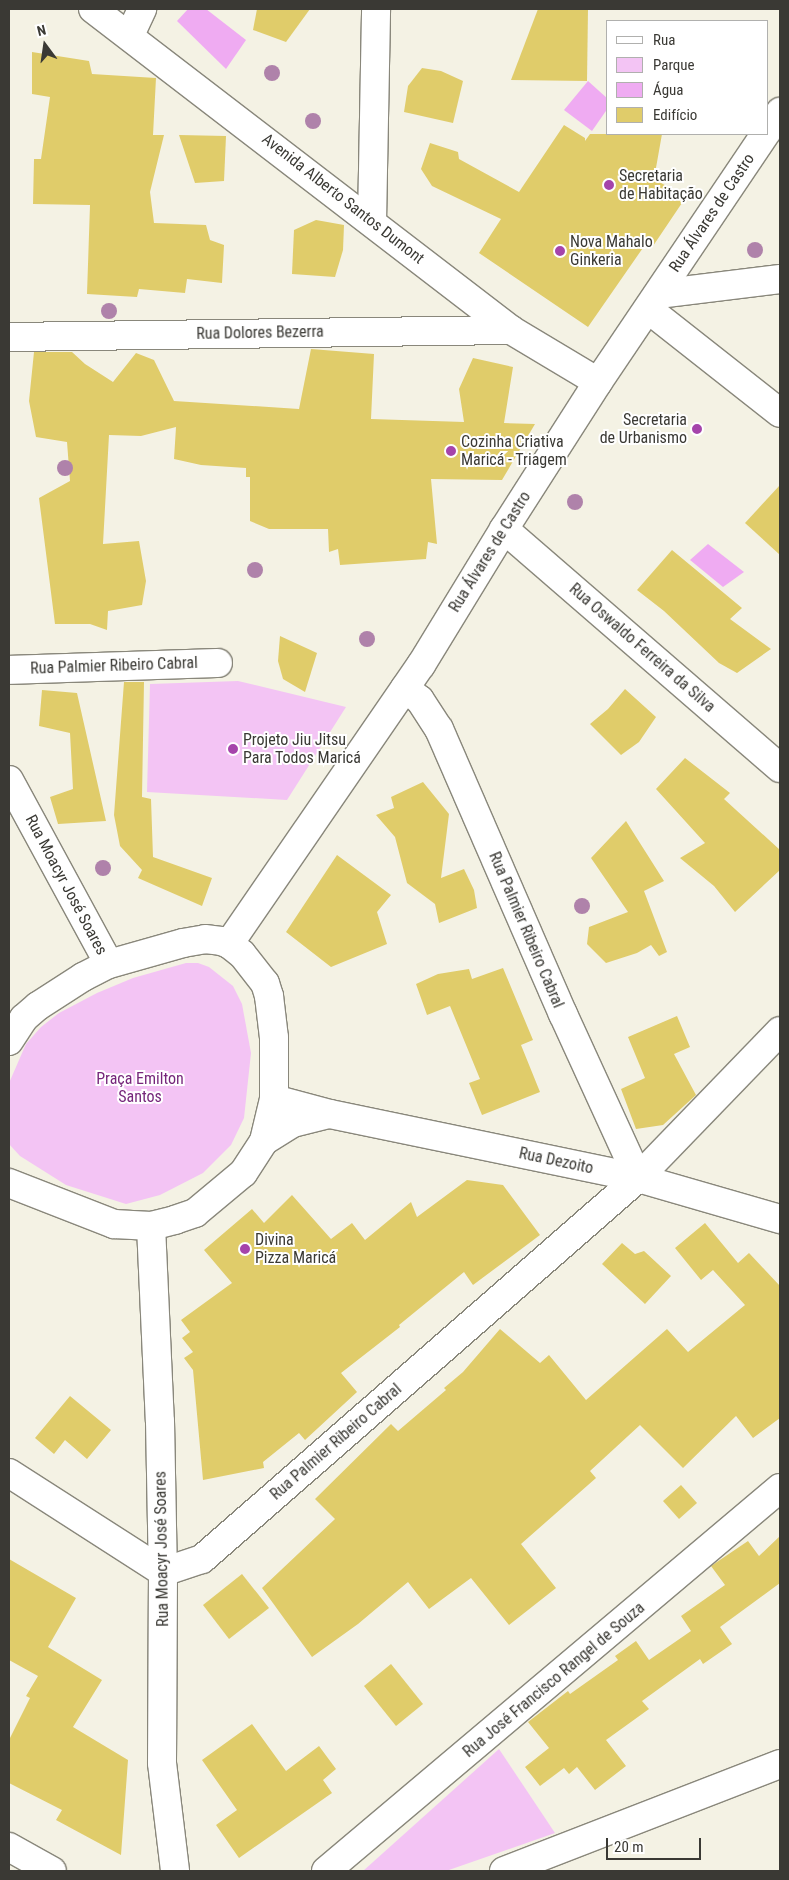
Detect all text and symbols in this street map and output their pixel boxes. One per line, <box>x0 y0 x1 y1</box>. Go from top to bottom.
north arrow <box>20 20 70 70</box>
legend <box>606 20 769 135</box>
text: N <box>35 22 47 39</box>
text: Rua <box>653 31 675 49</box>
text: Parque <box>653 56 695 74</box>
text: Água <box>653 81 683 99</box>
text: Edifício <box>653 106 697 124</box>
street label: Avenida Alberto Santos Dumont <box>258 130 428 268</box>
street label: Rua Álvares de Castro <box>665 150 759 276</box>
place label: Secretaria de Habitação <box>619 166 703 204</box>
marker: Secretaria de Habitação <box>603 179 615 191</box>
place label: Nova Mahalo Ginkeria <box>570 232 653 270</box>
marker: Nova Mahalo Ginkeria <box>554 245 566 257</box>
street label: Rua Dolores Bezerra <box>196 322 324 344</box>
place label: Secretaria de Urbanismo <box>600 410 687 448</box>
marker: Secretaria de Urbanismo <box>691 423 703 435</box>
place label: Cozinha Criativa Maricá - Triagem <box>461 432 567 470</box>
marker: Cozinha Criativa Maricá - Triagem <box>445 445 457 457</box>
street label: Rua Álvares de Castro <box>445 488 535 616</box>
street label: Rua Oswaldo Ferreira da Silva <box>565 579 719 717</box>
street label: Rua Palmier Ribeiro Cabral <box>30 653 198 679</box>
place label: Projeto Jiu Jitsu Para Todos Maricá <box>243 730 361 768</box>
marker: Projeto Jiu Jitsu Para Todos Maricá <box>227 743 239 755</box>
street label: Rua Moacyr José Soares <box>21 812 111 958</box>
street label: Rua Palmier Ribeiro Cabral <box>484 849 568 1011</box>
park label: Praça Emilton Santos <box>96 1069 184 1107</box>
street label: Rua Dezoito <box>517 1144 595 1178</box>
place label: Divina Pizza Maricá <box>255 1230 336 1268</box>
marker: Divina Pizza Maricá <box>239 1243 251 1255</box>
street label: Rua Palmier Ribeiro Cabral <box>266 1380 406 1504</box>
street label: Rua Moacyr José Soares <box>151 1471 173 1627</box>
street label: Rua José Francisco Rangel de Souza <box>459 1598 649 1762</box>
scale bar <box>609 1828 704 1860</box>
text: 20 m <box>614 1838 644 1856</box>

